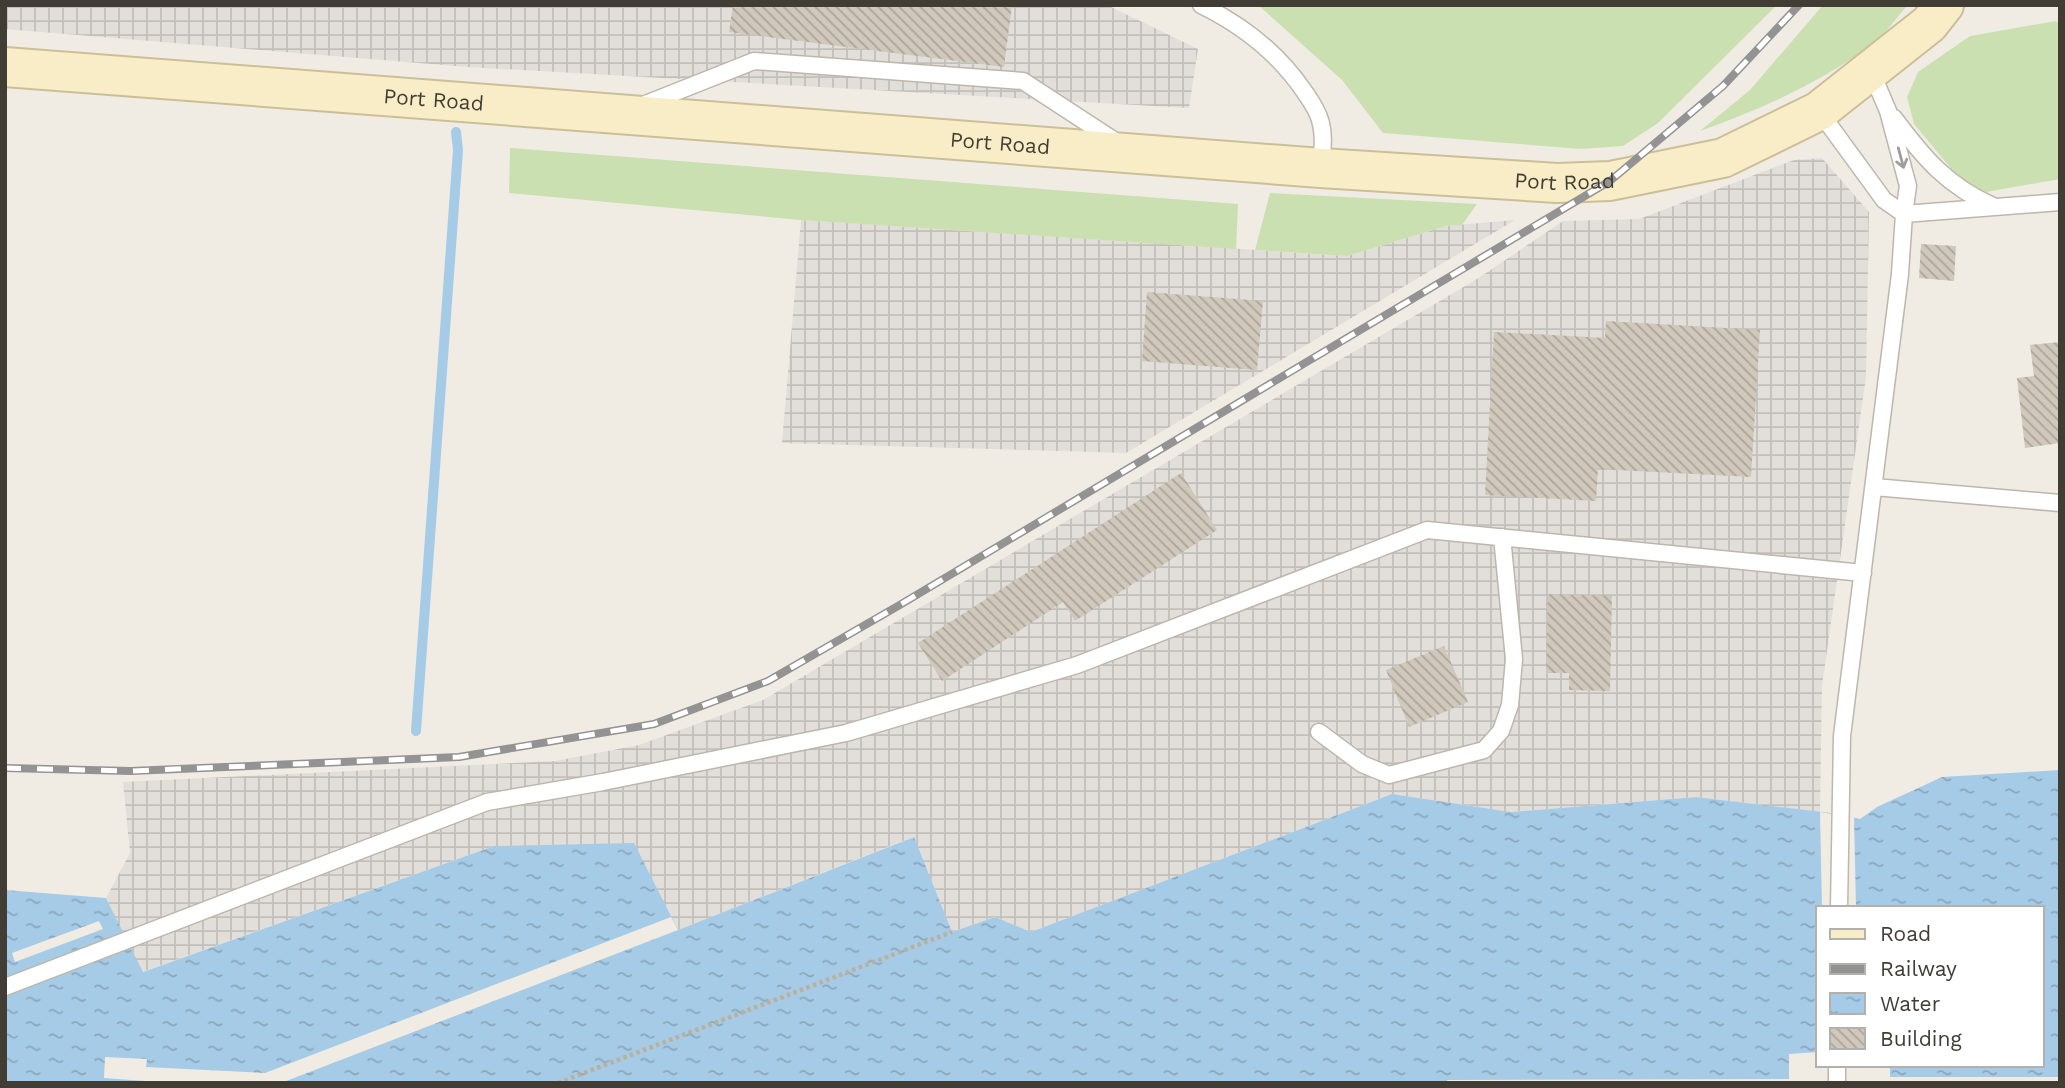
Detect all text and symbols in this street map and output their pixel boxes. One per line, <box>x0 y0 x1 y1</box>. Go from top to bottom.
street label: Port Road <box>383 83 485 116</box>
street label: Port Road <box>949 127 1051 159</box>
one-way arrow <box>1895 147 1908 169</box>
street label: Port Road <box>1514 167 1615 195</box>
legend <box>1816 906 2044 1067</box>
text: Road <box>1880 921 1931 946</box>
text: Railway <box>1880 956 1957 981</box>
text: Water <box>1880 991 1941 1016</box>
text: Building <box>1880 1026 1962 1051</box>

